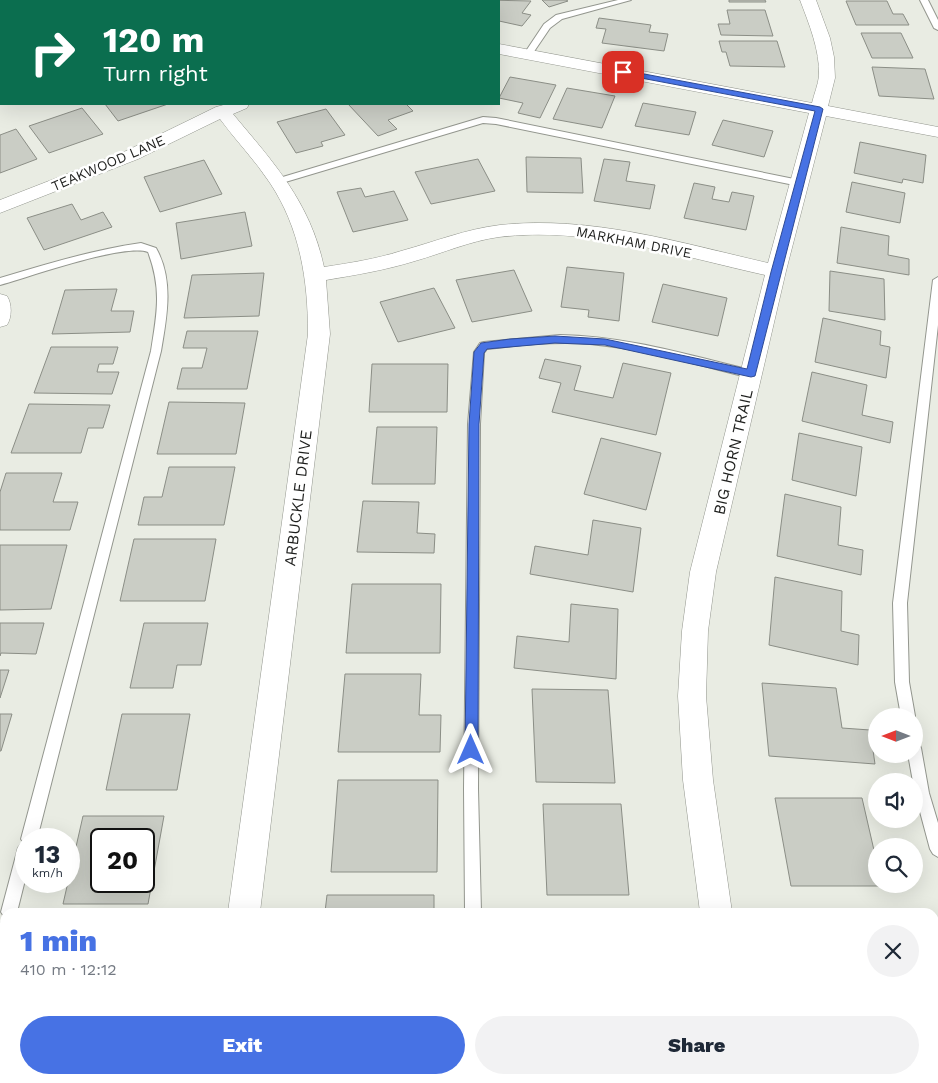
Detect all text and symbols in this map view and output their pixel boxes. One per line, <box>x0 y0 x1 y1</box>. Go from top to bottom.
text: 120 m <box>103 19 204 61</box>
icon: right <box>20 20 85 85</box>
pin <box>602 51 644 93</box>
icon: arrive <box>609 58 637 86</box>
text: Turn right <box>103 61 208 86</box>
street label: TEAKWOOD LANE <box>49 132 167 194</box>
street label: MARKHAM DRIVE <box>575 223 693 261</box>
street label: BIG HORN TRAIL <box>709 387 757 517</box>
street label: ARBUCKLE DRIVE <box>280 429 316 567</box>
north arrow <box>868 708 922 762</box>
map controls <box>868 708 923 893</box>
position arrow <box>444 723 496 775</box>
button: sound <box>868 773 923 828</box>
speed limit sign: 20 <box>90 828 155 893</box>
button: search <box>868 838 923 893</box>
text: 13 <box>35 840 60 869</box>
text: km/h <box>32 866 63 880</box>
text: 1 min <box>20 923 97 958</box>
button: close <box>867 925 919 977</box>
text: 410 m · 12:12 <box>20 960 117 979</box>
button: Exit <box>20 1016 465 1074</box>
button: Share <box>475 1016 919 1074</box>

